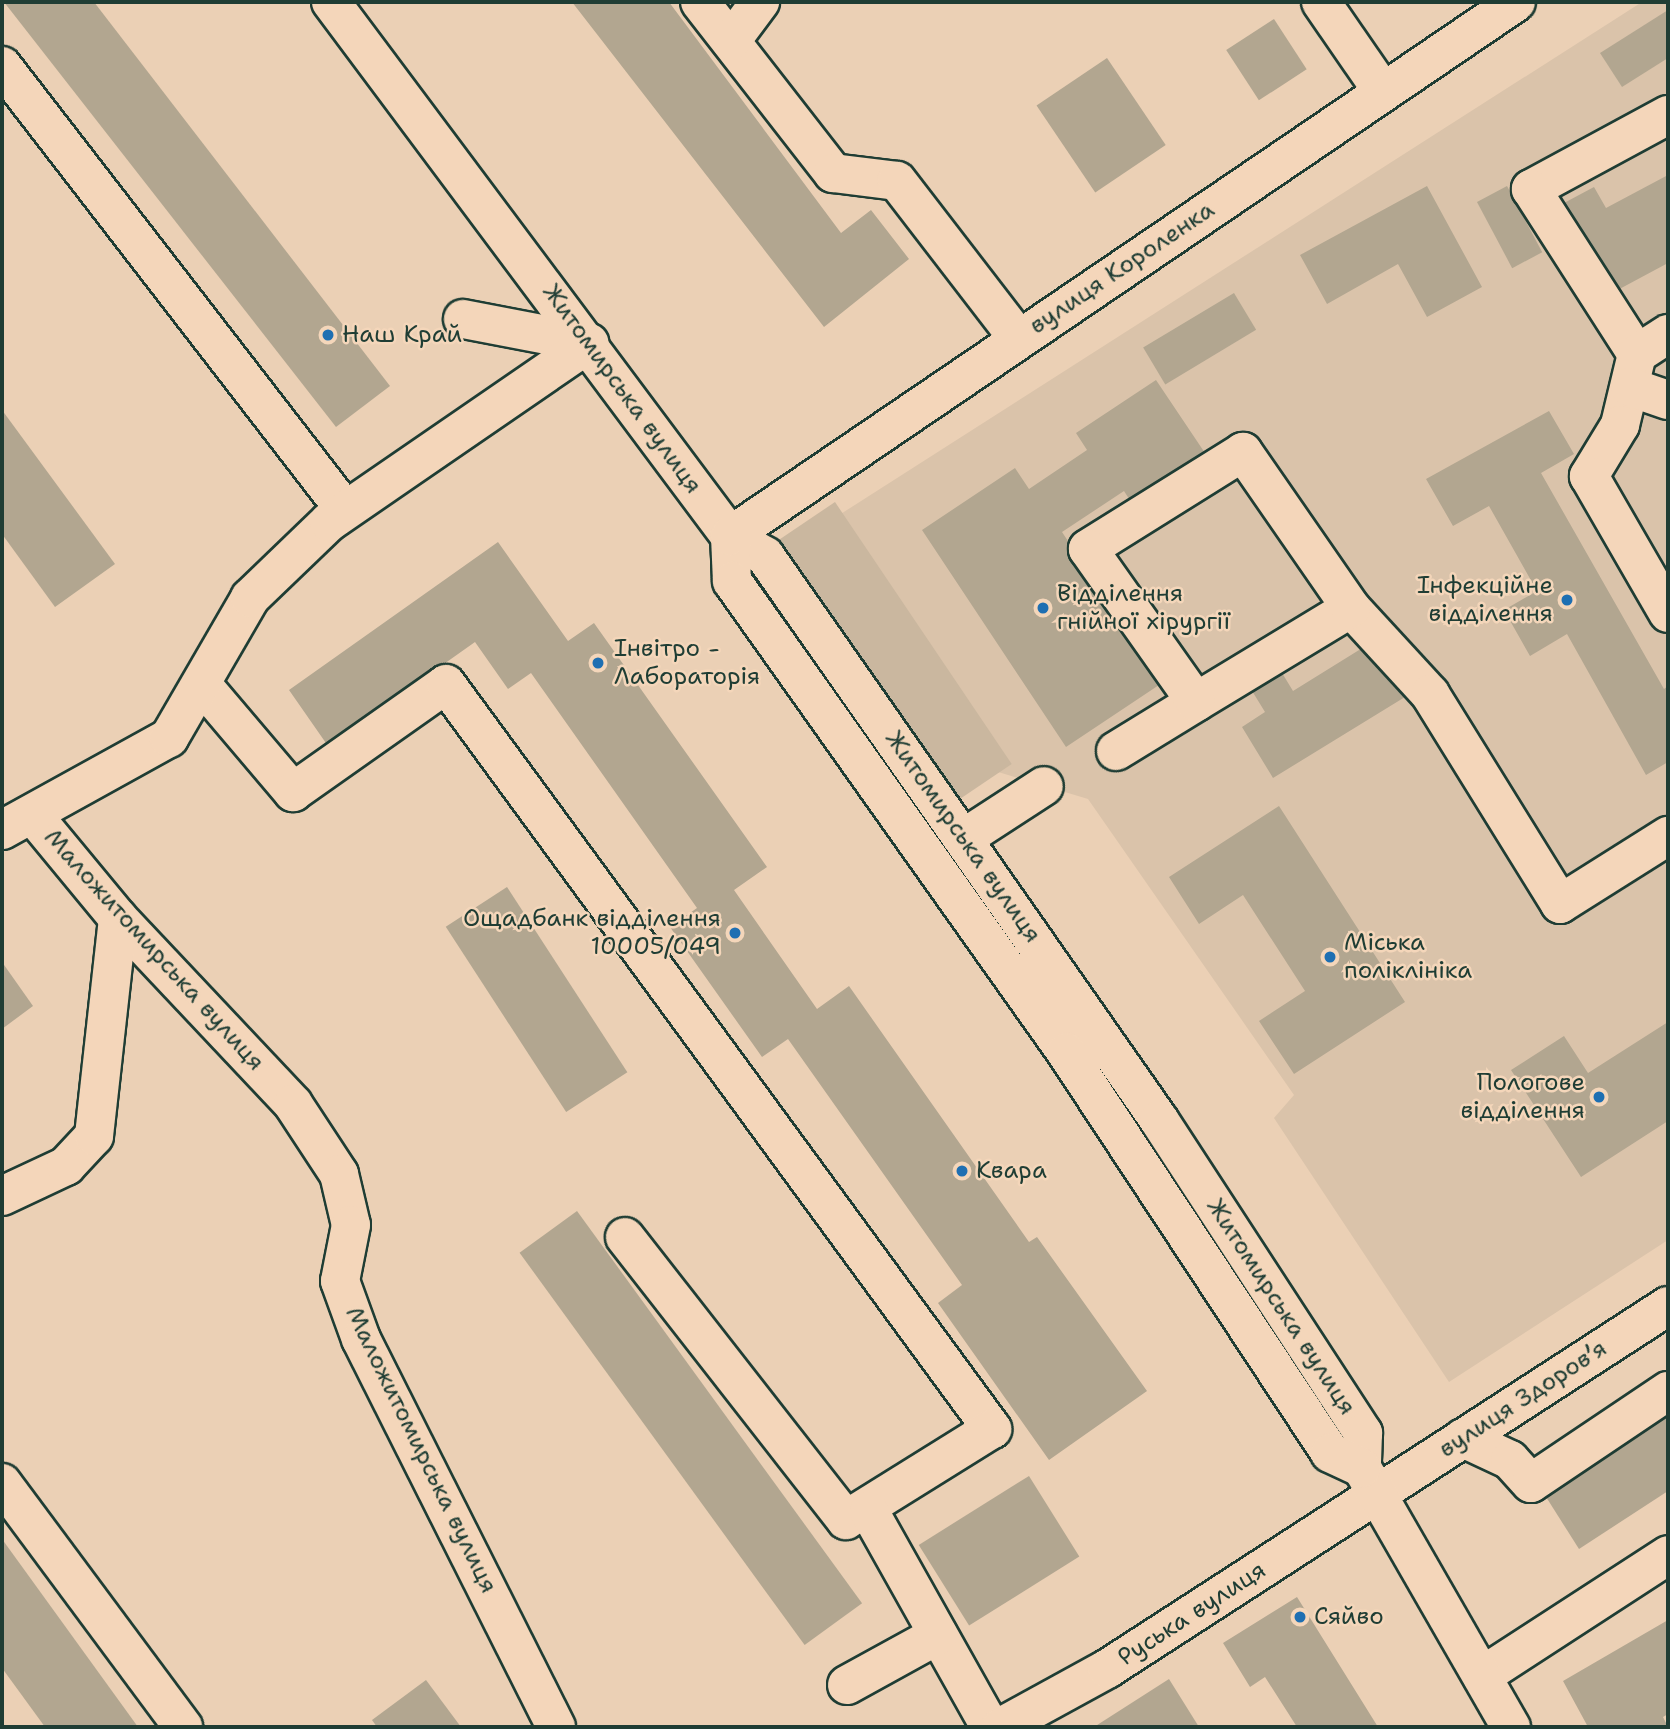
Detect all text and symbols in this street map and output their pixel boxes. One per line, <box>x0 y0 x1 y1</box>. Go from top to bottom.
street label: вулиця Короленка <box>1024 196 1220 340</box>
street label: Житомирська вулиця <box>536 279 708 499</box>
place label: Наш Край <box>342 321 462 349</box>
marker: Наш Край <box>320 327 336 343</box>
place label: Інфекційне відділення <box>1417 572 1553 628</box>
place label: Відділення гнійної хірургії <box>1057 580 1230 636</box>
marker: Інфекційне відділення <box>1559 592 1575 608</box>
marker: Відділення гнійної хірургії <box>1035 600 1051 616</box>
place label: Інвітро - Лабораторія <box>614 635 760 691</box>
marker: Інвітро - Лабораторія <box>588 653 608 673</box>
street label: Житомирська вулиця <box>879 726 1047 948</box>
street label: Маложитомирська вулиця <box>38 823 270 1077</box>
place label: Ощадбанк відділення 10005/049 <box>463 905 721 961</box>
marker: Ощадбанк відділення 10005/049 <box>727 925 743 941</box>
place label: Міська поліклініка <box>1344 929 1472 985</box>
marker: Міська поліклініка <box>1322 949 1338 965</box>
place label: Пологове відділення <box>1460 1069 1585 1125</box>
marker: Пологове відділення <box>1591 1089 1607 1105</box>
place label: Квара <box>976 1157 1047 1185</box>
marker: Квара <box>954 1163 970 1179</box>
street label: Житомирська вулиця <box>1200 1194 1362 1420</box>
street label: Маложитомирська вулиця <box>339 1302 503 1598</box>
street label: вулиця Здоровʼя <box>1434 1334 1612 1464</box>
street label: Руська вулиця <box>1113 1556 1271 1672</box>
place label: Сяйво <box>1314 1603 1384 1631</box>
marker: Сяйво <box>1292 1609 1308 1625</box>

